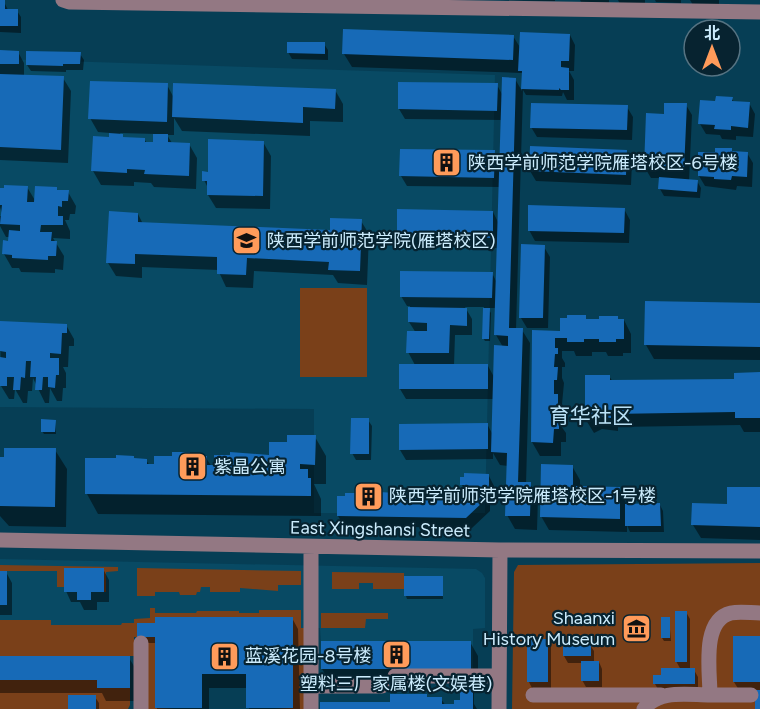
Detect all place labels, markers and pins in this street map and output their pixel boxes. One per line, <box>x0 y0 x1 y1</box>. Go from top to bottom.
building icon: 陕西学前师范学院雁塔校区-6号楼 <box>431 147 463 179</box>
place label: 陕西学前师范学院雁塔校区-6号楼 <box>468 152 738 174</box>
school or university icon: 陕西学前师范学院(雁塔校区) <box>230 225 262 257</box>
place label: 陕西学前师范学院(雁塔校区) <box>267 230 496 252</box>
building icon: 紫晶公寓 <box>177 451 209 483</box>
place label: 紫晶公寓 <box>214 456 286 478</box>
building icon: 陕西学前师范学院雁塔校区-1号楼 <box>352 480 384 512</box>
place label: 陕西学前师范学院雁塔校区-1号楼 <box>389 485 656 507</box>
place label: Shaanxi History Museum <box>483 607 615 650</box>
museum icon: Shaanxi History Museum <box>620 612 652 644</box>
building icon: 塑料三厂家属楼(文娱巷) <box>380 639 412 671</box>
building icon: 蓝溪花园-8号楼 <box>208 640 240 672</box>
place label: 蓝溪花园-8号楼 <box>245 645 372 667</box>
place label: 塑料三厂家属楼(文娱巷) <box>300 673 492 695</box>

